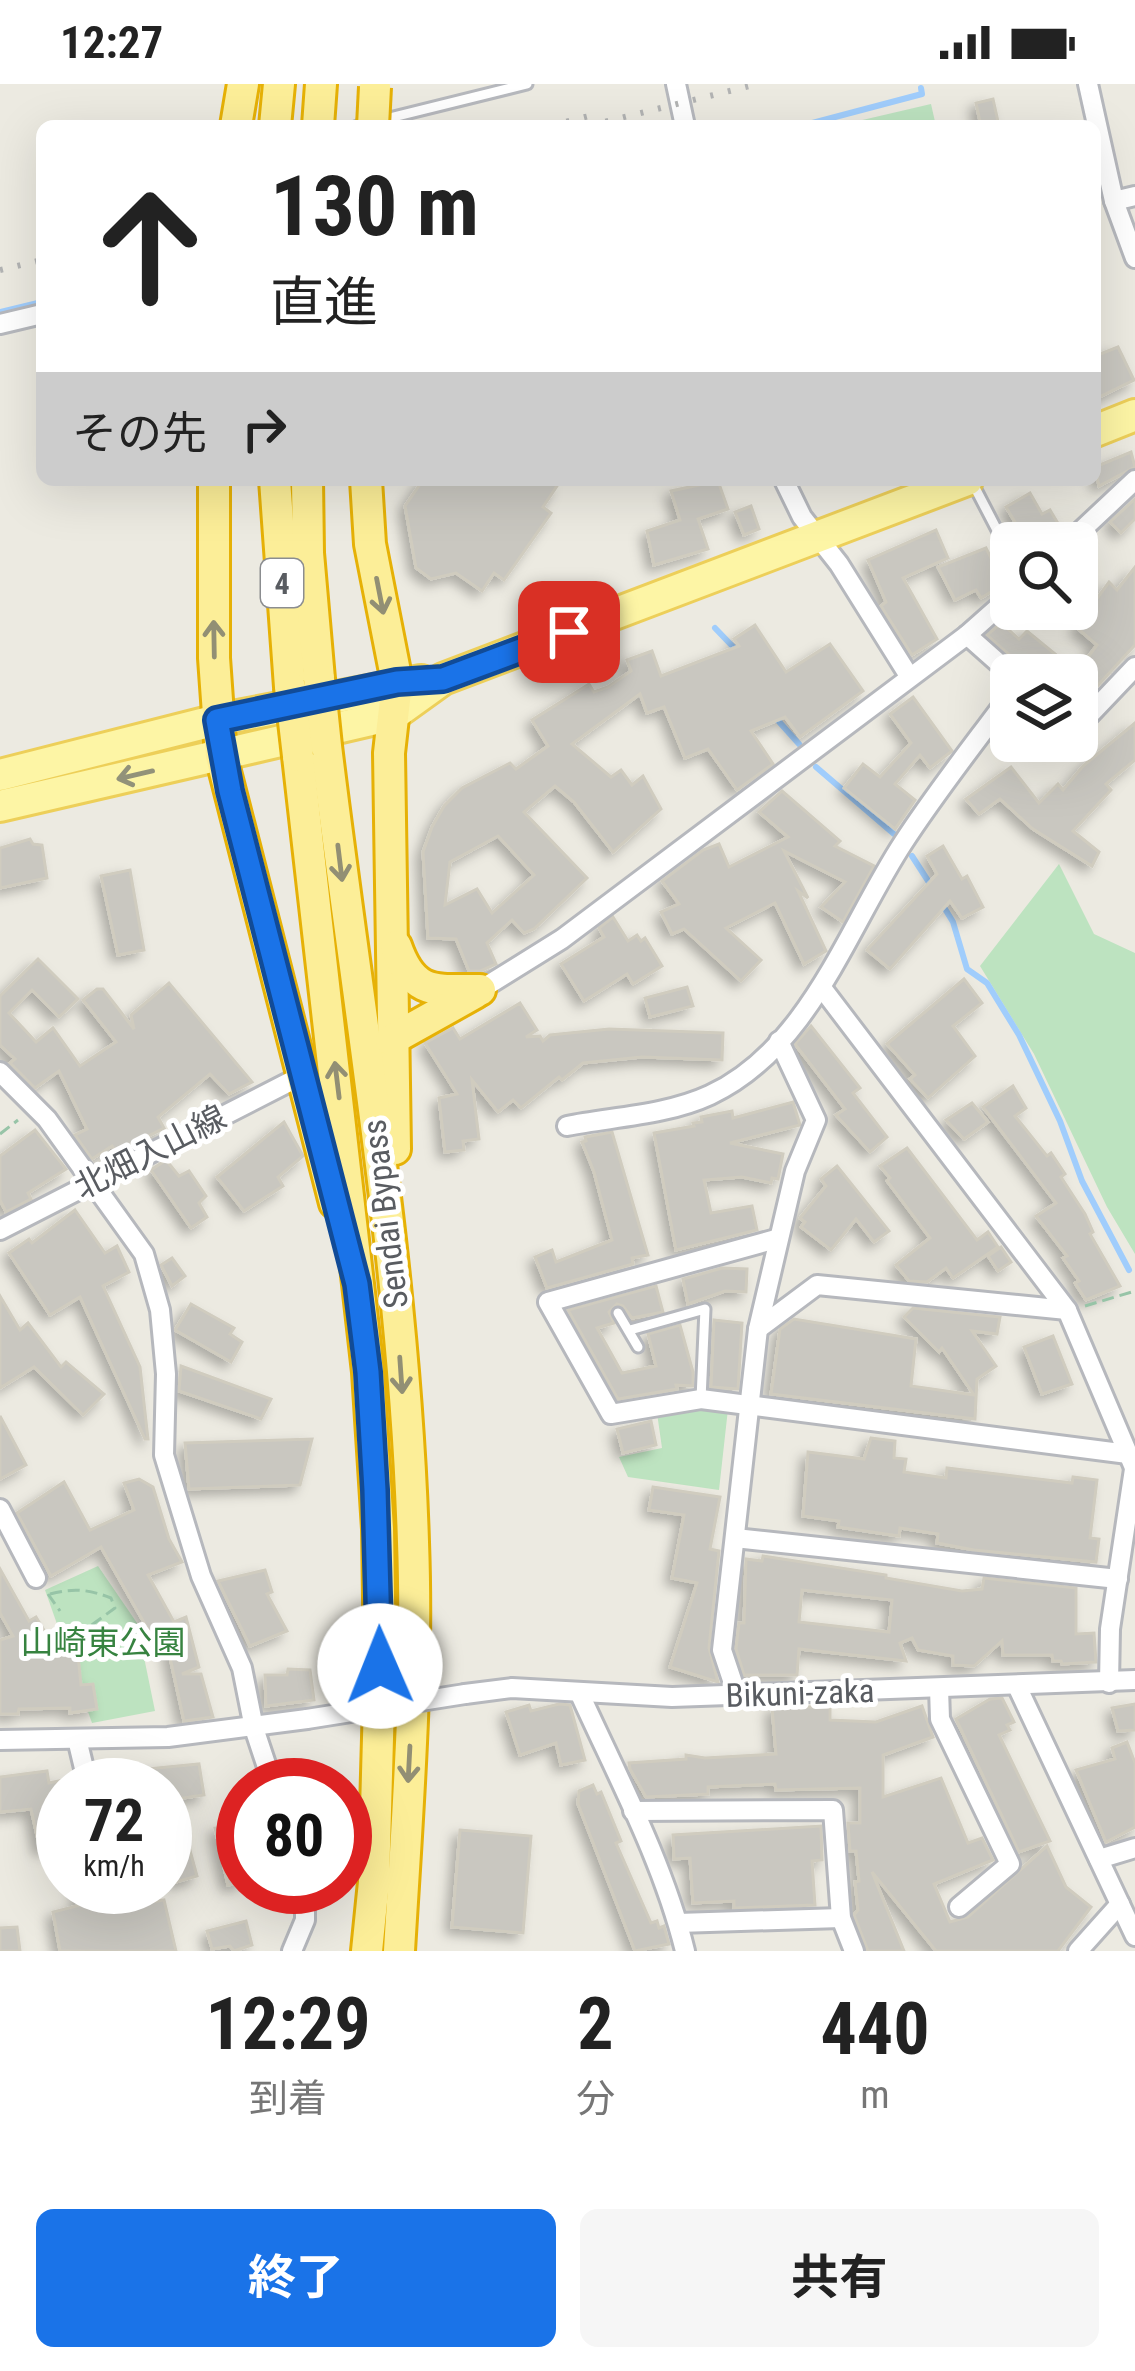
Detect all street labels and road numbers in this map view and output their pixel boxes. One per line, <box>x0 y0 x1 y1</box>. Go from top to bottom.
road number: 4 <box>261 559 303 607</box>
street label: 北畑入山線 <box>68 1097 232 1207</box>
street label: Sendai Bypass <box>354 1117 416 1311</box>
street label: Bikuni-zaka <box>725 1671 875 1715</box>

